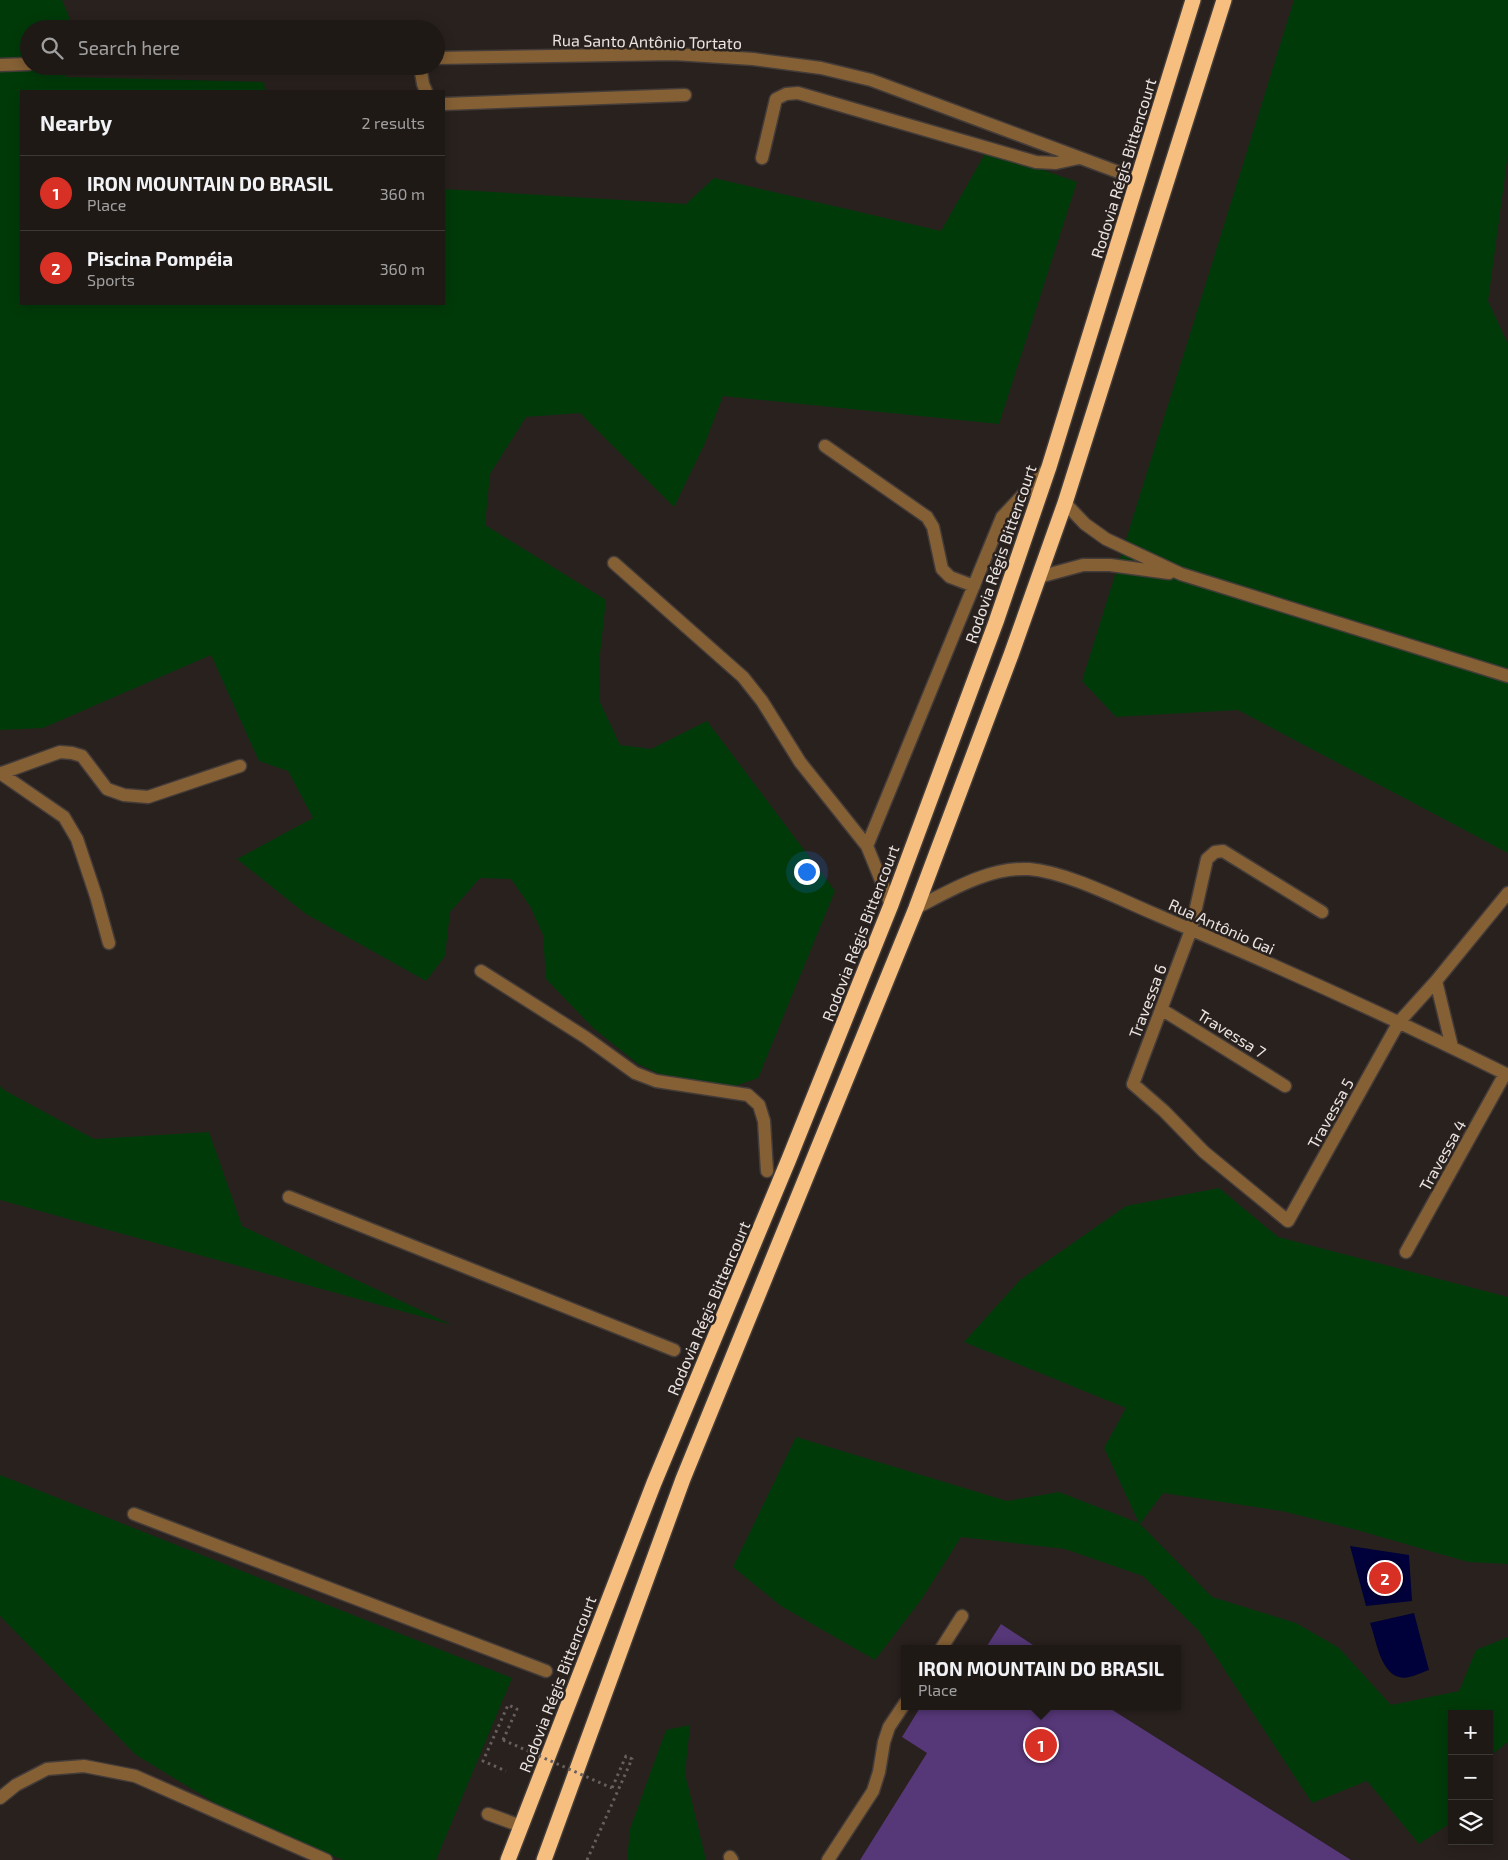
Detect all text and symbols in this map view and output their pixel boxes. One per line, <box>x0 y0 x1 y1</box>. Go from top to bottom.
search box <box>20 20 445 75</box>
street label: Rua Santo Antônio Tortato <box>552 30 742 52</box>
icon: search <box>38 34 66 62</box>
text: Search here <box>78 36 180 59</box>
street label: Rodovia Régis Bittencourt <box>1087 76 1159 260</box>
text: Nearby <box>40 110 112 135</box>
text: 2 results <box>362 113 425 132</box>
text: IRON MOUNTAIN DO BRASIL <box>87 172 333 195</box>
text: 1 <box>53 184 59 203</box>
text: 360 m <box>380 184 425 203</box>
text: Place <box>87 195 126 214</box>
text: Piscina Pompéia <box>87 247 233 270</box>
text: 2 <box>51 259 61 278</box>
text: 360 m <box>380 259 425 278</box>
text: Sports <box>87 270 135 289</box>
street label: Rodovia Régis Bittencourt <box>961 462 1039 646</box>
street label: Rodovia Régis Bittencourt <box>818 842 902 1024</box>
your location <box>794 859 820 885</box>
street label: Rua Antônio Gai <box>1166 894 1278 958</box>
street label: Travessa 6 <box>1124 961 1170 1041</box>
street label: Travessa 7 <box>1194 1005 1270 1061</box>
street label: Travessa 5 <box>1303 1075 1357 1151</box>
street label: Travessa 4 <box>1415 1116 1469 1194</box>
street label: Rodovia Régis Bittencourt <box>663 1218 753 1398</box>
pin: 2 <box>1369 1559 1401 1597</box>
street label: Rodovia Régis Bittencourt <box>515 1593 599 1775</box>
popup <box>901 1645 1181 1710</box>
text: IRON MOUNTAIN DO BRASIL <box>918 1657 1164 1680</box>
text: Place <box>918 1680 957 1699</box>
map controls <box>1448 1710 1493 1845</box>
button: + <box>1448 1710 1493 1755</box>
pin: 1 <box>1025 1726 1057 1764</box>
button: − <box>1448 1755 1493 1800</box>
button: layers <box>1448 1800 1493 1845</box>

